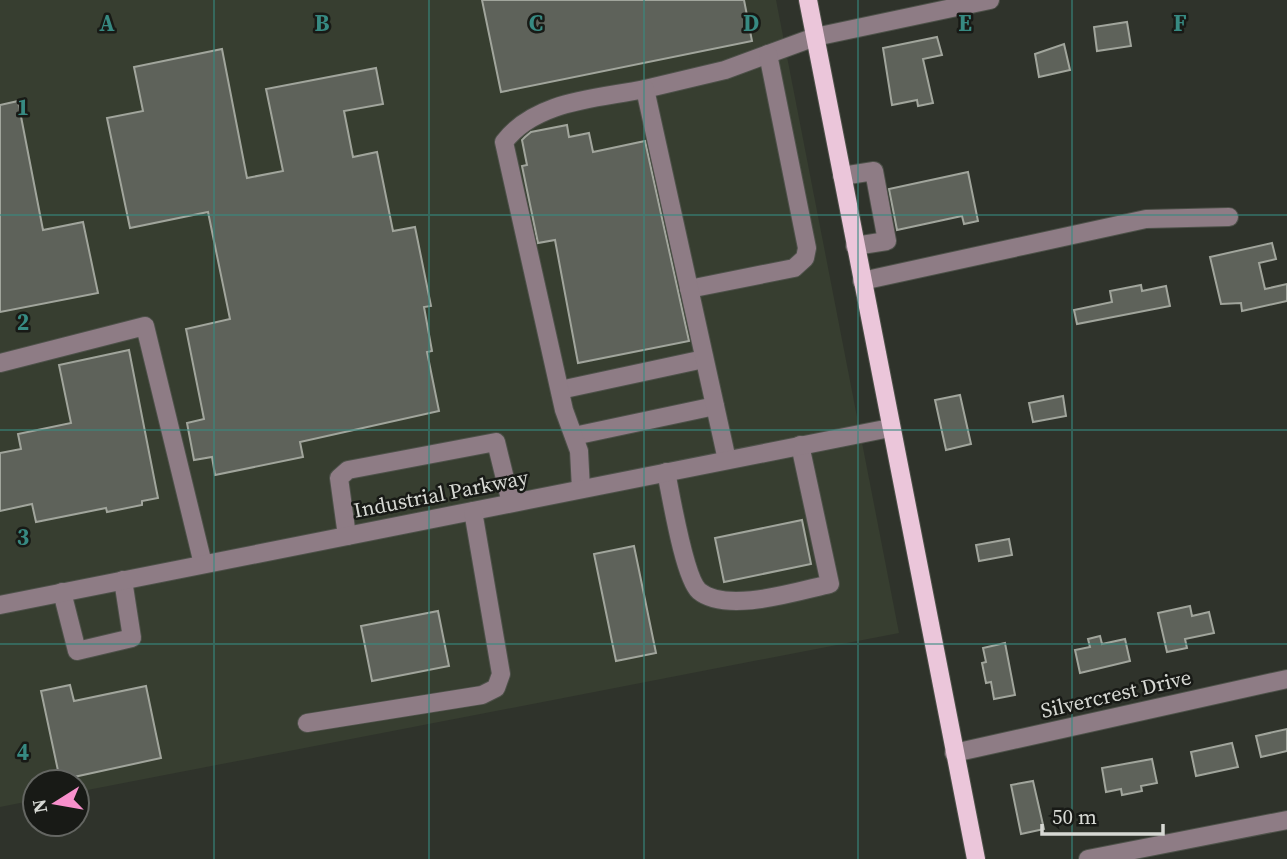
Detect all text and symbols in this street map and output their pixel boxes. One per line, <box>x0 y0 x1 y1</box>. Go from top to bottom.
text: A <box>99 7 115 39</box>
text: B <box>315 7 330 39</box>
text: C <box>529 7 543 39</box>
text: D <box>743 7 759 39</box>
text: E <box>958 7 972 39</box>
text: F <box>1173 7 1187 39</box>
text: 1 <box>17 91 29 123</box>
text: 2 <box>17 306 29 338</box>
street label: Industrial Parkway <box>351 462 531 525</box>
text: 3 <box>17 521 29 553</box>
street label: Silvercrest Drive <box>1038 662 1194 725</box>
text: 4 <box>17 736 29 768</box>
north arrow <box>21 768 91 838</box>
scale bar <box>1042 792 1163 836</box>
text: N <box>25 797 53 816</box>
text: 50 m <box>1052 802 1097 831</box>

